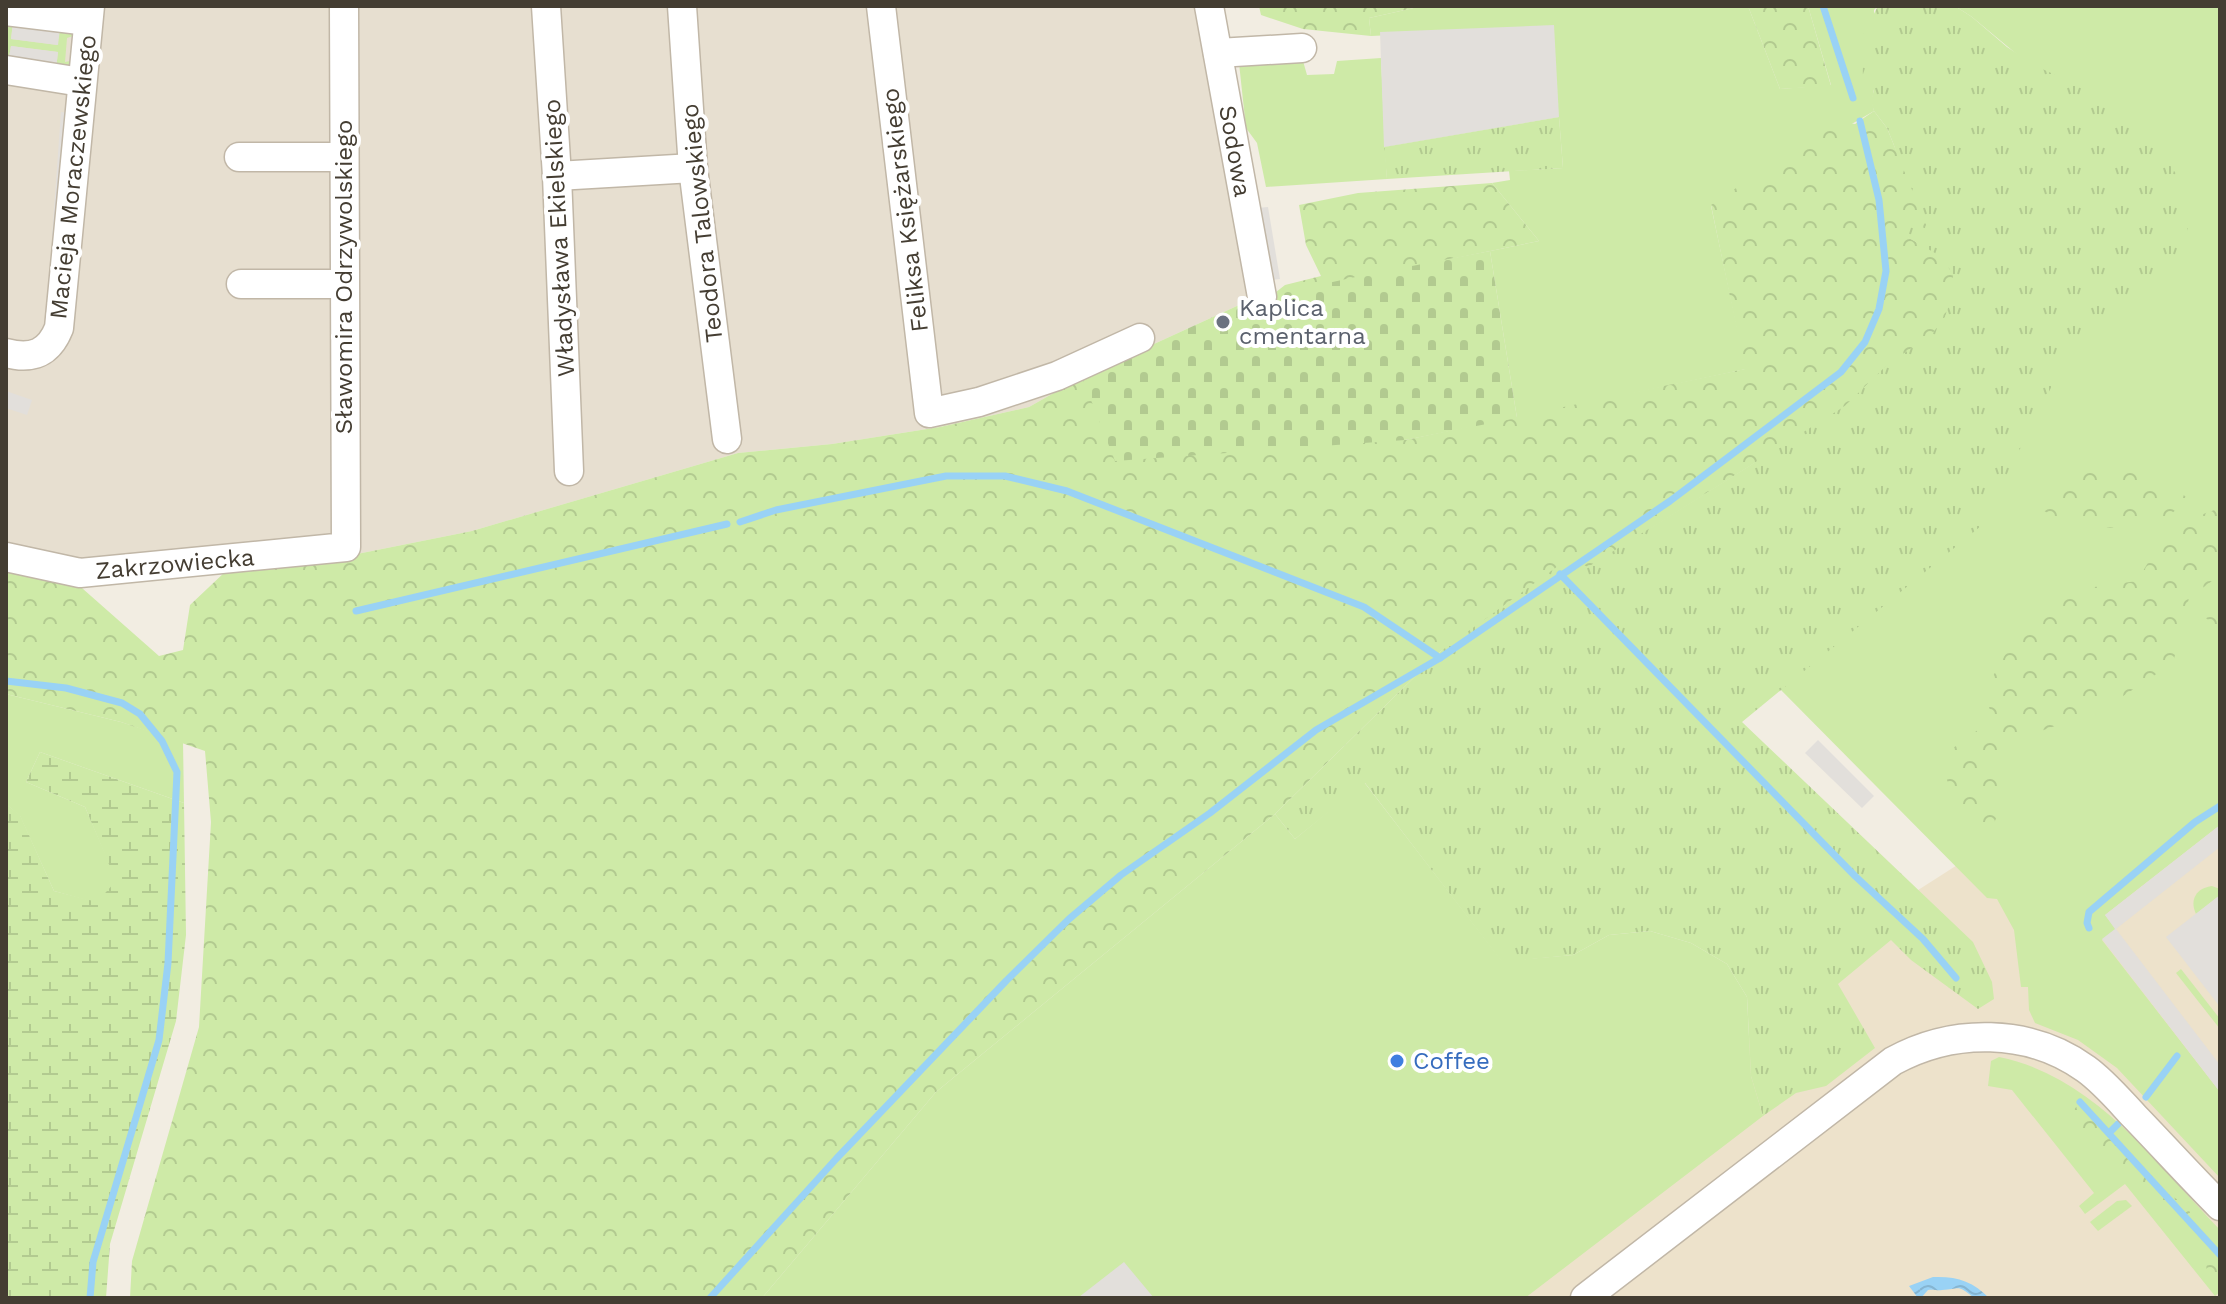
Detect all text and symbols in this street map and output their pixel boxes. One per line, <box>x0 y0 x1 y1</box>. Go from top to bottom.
street label: Macieja Moraczewskiego <box>44 33 102 321</box>
street label: Feliksa Księżarskiego <box>876 86 934 334</box>
street label: Władysława Ekielskiego <box>538 98 580 378</box>
street label: Teodora Talowskiego <box>676 102 728 344</box>
street label: Sodowa <box>1213 103 1257 199</box>
street label: Sławomira Odrzywolskiego <box>330 120 358 434</box>
place label: Kaplica cmentarna <box>1239 294 1366 350</box>
marker: Kaplica cmentarna <box>1214 313 1232 331</box>
street label: Zakrzowiecka <box>94 543 256 585</box>
place label: Coffee <box>1413 1047 1490 1075</box>
marker: Coffee <box>1388 1052 1406 1070</box>

